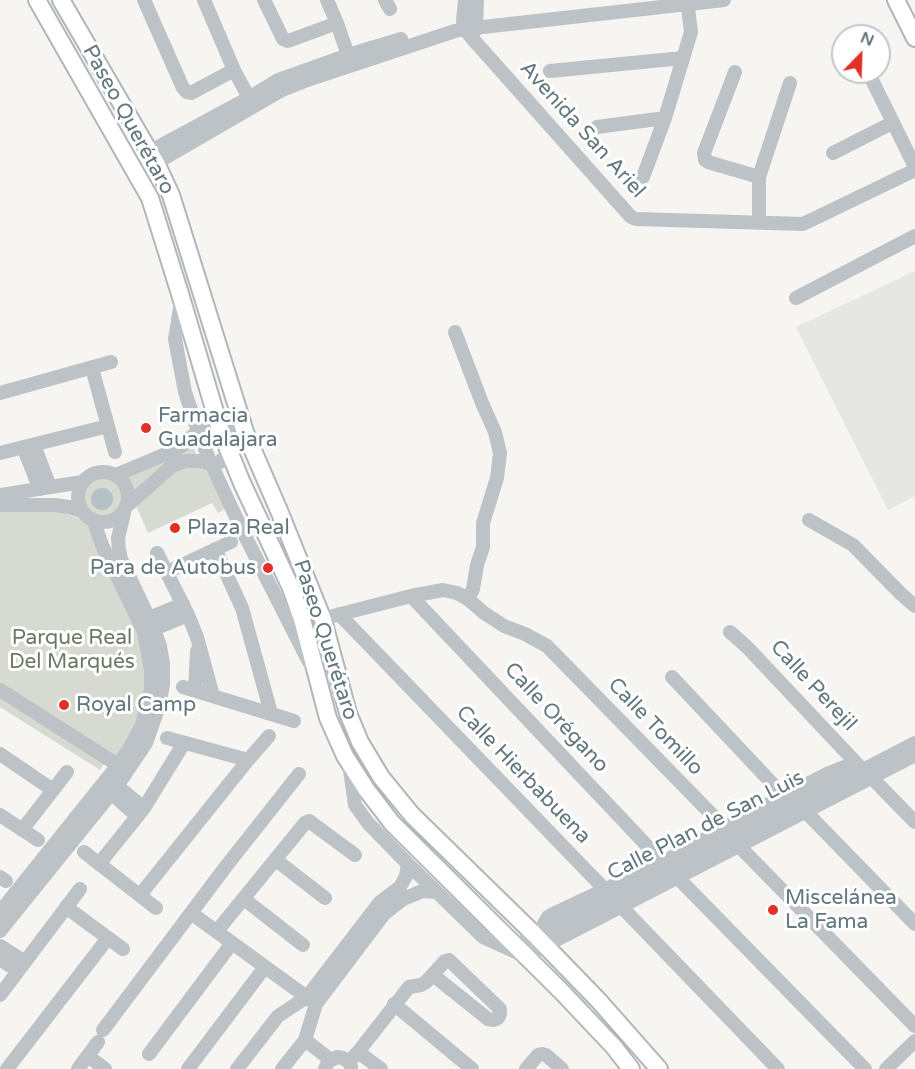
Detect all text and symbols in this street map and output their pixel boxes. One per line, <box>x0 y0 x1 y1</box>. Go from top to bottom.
north arrow <box>831 24 891 84</box>
text: N <box>857 28 877 51</box>
street label: Paseo Querétaro <box>76 41 180 199</box>
street label: Avenida San Ariel <box>514 56 650 204</box>
place label: Farmacia Guadalajara <box>158 403 278 453</box>
marker: Farmacia Guadalajara <box>139 421 153 435</box>
place label: Plaza Real <box>187 515 290 541</box>
marker: Plaza Real <box>168 521 182 535</box>
place label: Para de Autobus <box>90 555 256 581</box>
street label: Paseo Querétaro <box>287 557 363 723</box>
marker: Para de Autobus <box>261 561 275 575</box>
park label: Parque Real Del Marqués <box>9 625 135 675</box>
street label: Calle Perejil <box>764 635 862 737</box>
street label: Calle Orégano <box>499 658 613 778</box>
street label: Calle Tomillo <box>602 673 708 781</box>
place label: Royal Camp <box>76 692 196 718</box>
marker: Royal Camp <box>57 698 71 712</box>
street label: Calle Hierbabuena <box>451 701 595 849</box>
street label: Calle Plan de San Luis <box>603 765 809 887</box>
place label: Miscelánea La Fama <box>785 885 897 935</box>
marker: Miscelánea La Fama <box>766 903 780 917</box>

